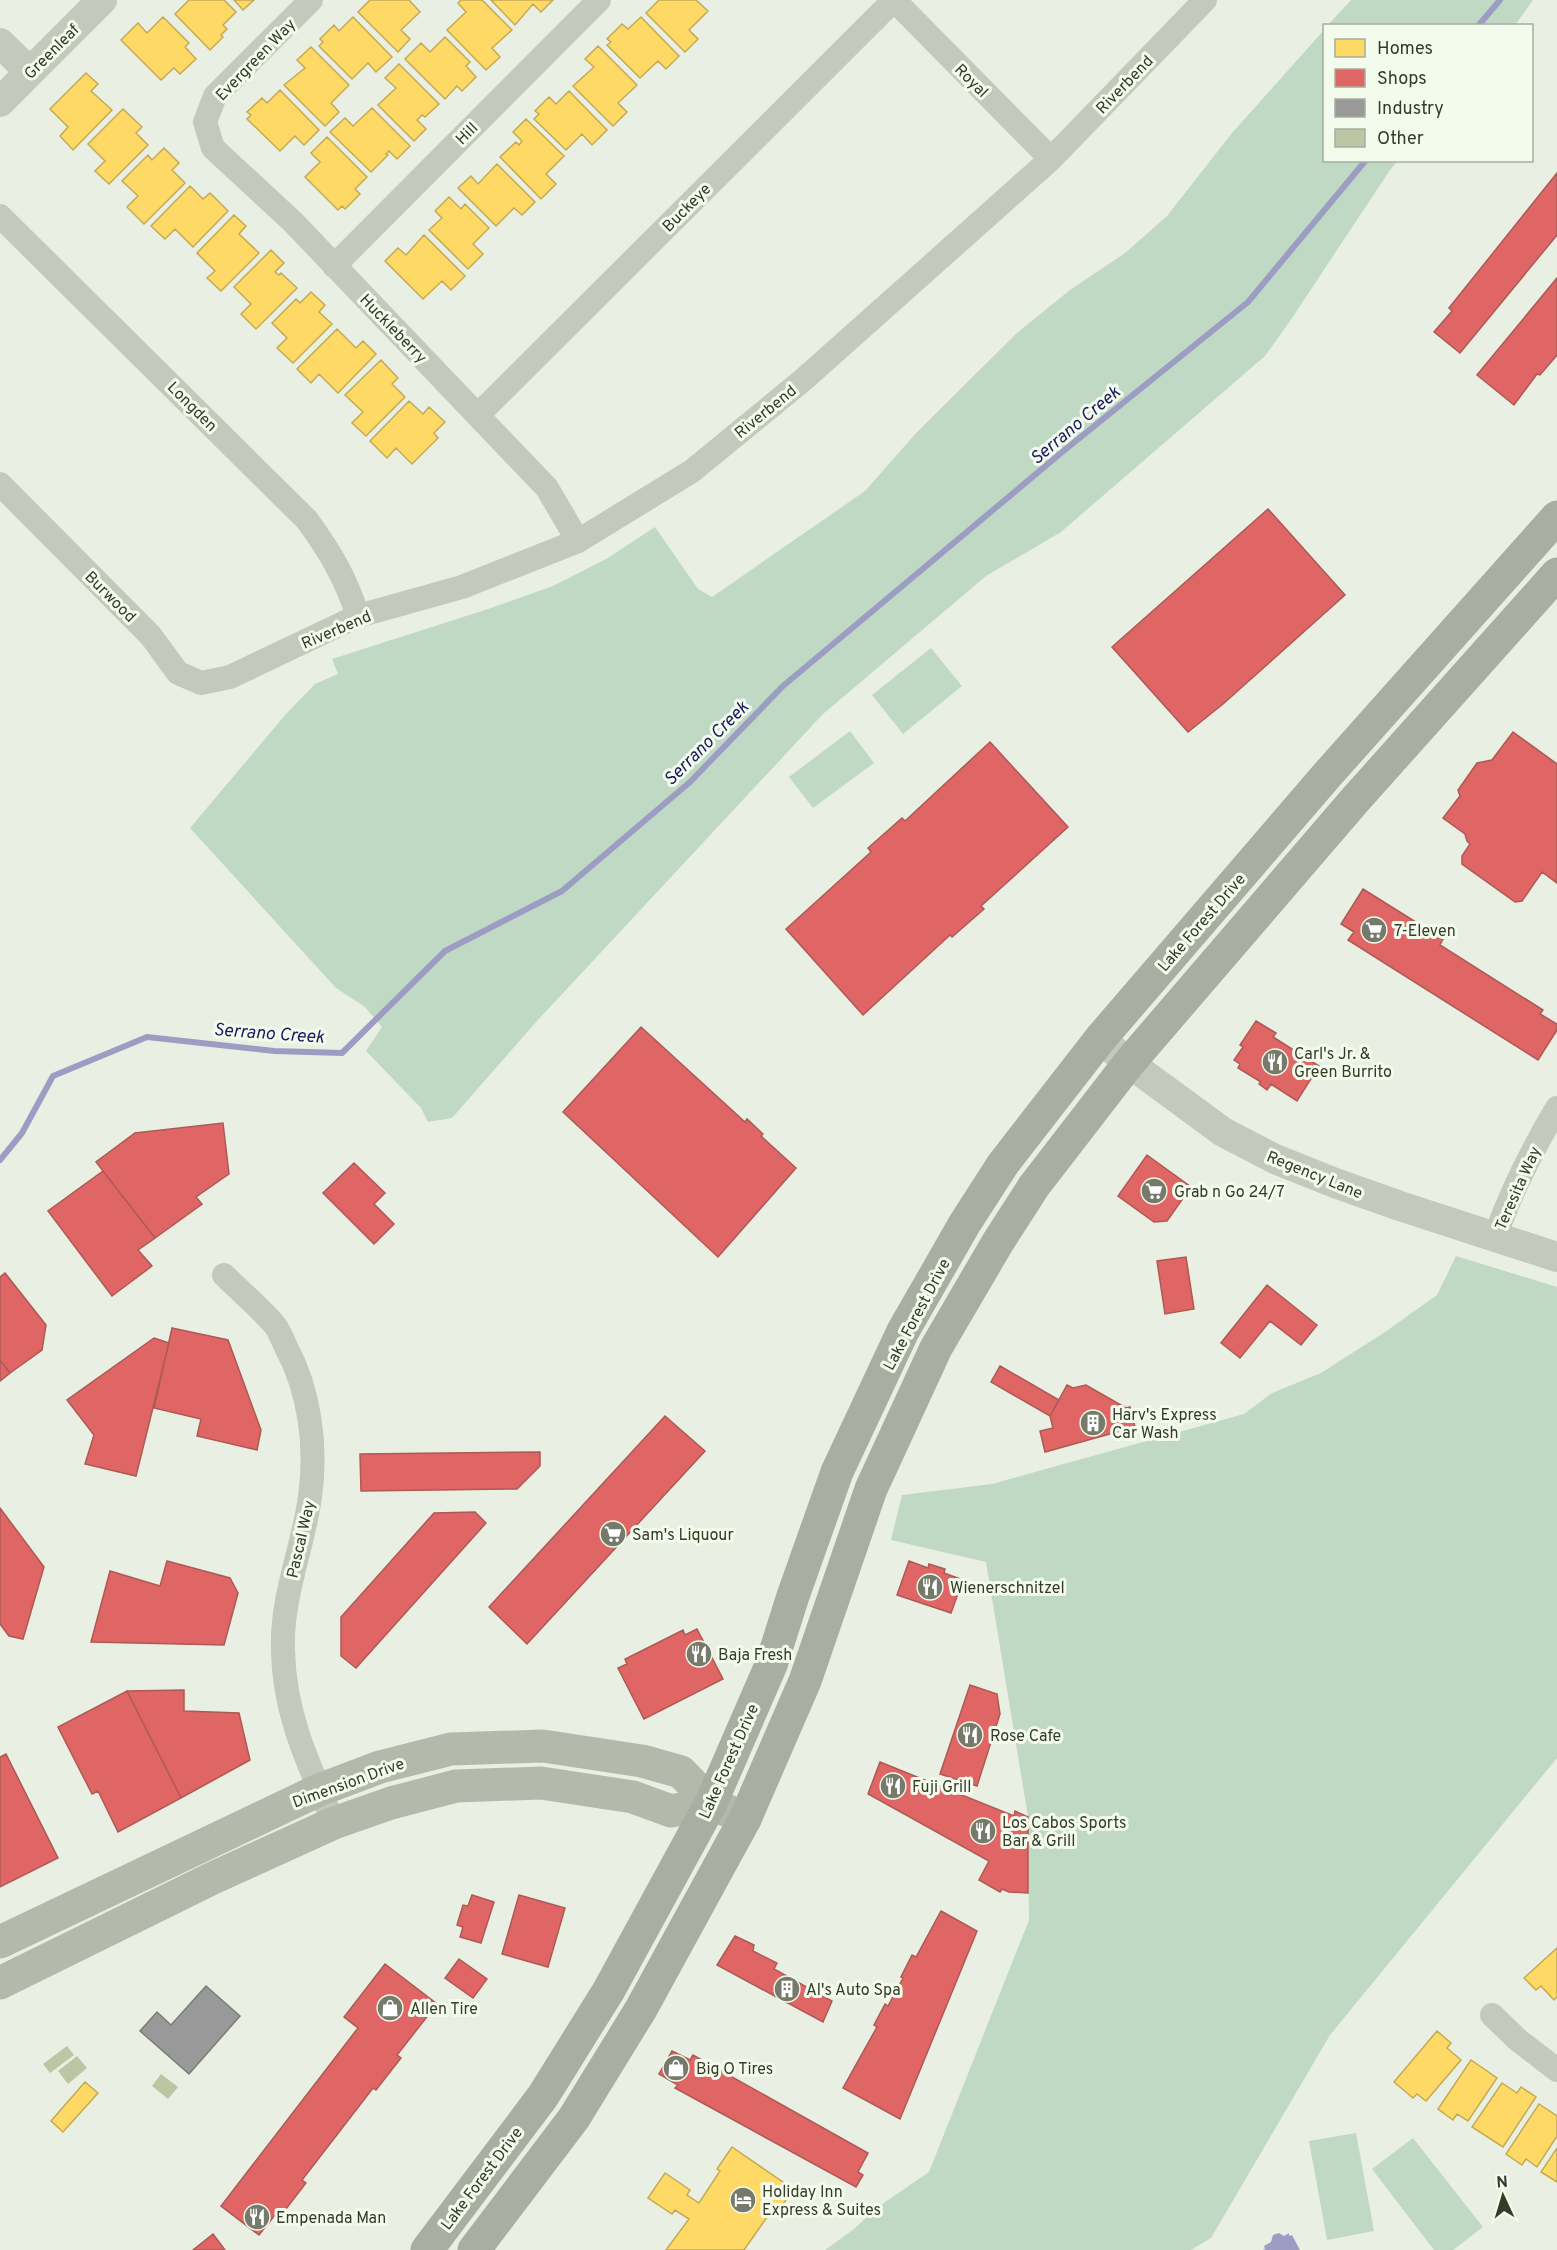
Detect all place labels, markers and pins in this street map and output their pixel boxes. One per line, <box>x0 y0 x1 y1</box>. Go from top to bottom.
supermarket icon: 7-Eleven <box>1359 915 1389 945</box>
place label: 7-Eleven <box>1394 922 1456 942</box>
place label: Carl's Jr. & Green Burrito <box>1294 1045 1392 1083</box>
restaurant icon: Carl's Jr. & Green Burrito <box>1260 1047 1290 1077</box>
supermarket icon: Grab n Go 24/7 <box>1139 1176 1169 1206</box>
place label: Grab n Go 24/7 <box>1174 1183 1285 1203</box>
place label: Harv's Express Car Wash <box>1112 1406 1217 1444</box>
building icon: Harv's Express Car Wash <box>1078 1408 1108 1438</box>
supermarket icon: Sam's Liquour <box>598 1519 628 1549</box>
place label: Sam's Liquour <box>632 1526 734 1546</box>
restaurant icon: Wienerschnitzel <box>915 1572 945 1602</box>
place label: Wienerschnitzel <box>950 1579 1065 1599</box>
restaurant icon: Baja Fresh <box>684 1639 714 1669</box>
place label: Baja Fresh <box>718 1646 792 1666</box>
restaurant icon: Rose Cafe <box>955 1720 985 1750</box>
place label: Rose Cafe <box>990 1727 1061 1747</box>
restaurant icon: Fuji Grill <box>878 1771 908 1801</box>
place label: Fuji Grill <box>912 1778 972 1798</box>
place label: Los Cabos Sports Bar & Grill <box>1002 1814 1127 1852</box>
restaurant icon: Los Cabos Sports Bar & Grill <box>968 1816 998 1846</box>
building icon: Al's Auto Spa <box>772 1974 802 2004</box>
place label: Al's Auto Spa <box>806 1981 901 2001</box>
shop icon: Allen Tire <box>375 1993 405 2023</box>
place label: Allen Tire <box>410 2000 478 2020</box>
shop icon: Big O Tires <box>661 2053 691 2083</box>
place label: Big O Tires <box>696 2060 773 2080</box>
place label: Holiday Inn Express & Suites <box>762 2183 881 2221</box>
hotel icon: Holiday Inn Express & Suites <box>728 2185 758 2215</box>
restaurant icon: Empenada Man <box>242 2202 272 2232</box>
place label: Empenada Man <box>276 2209 386 2229</box>

